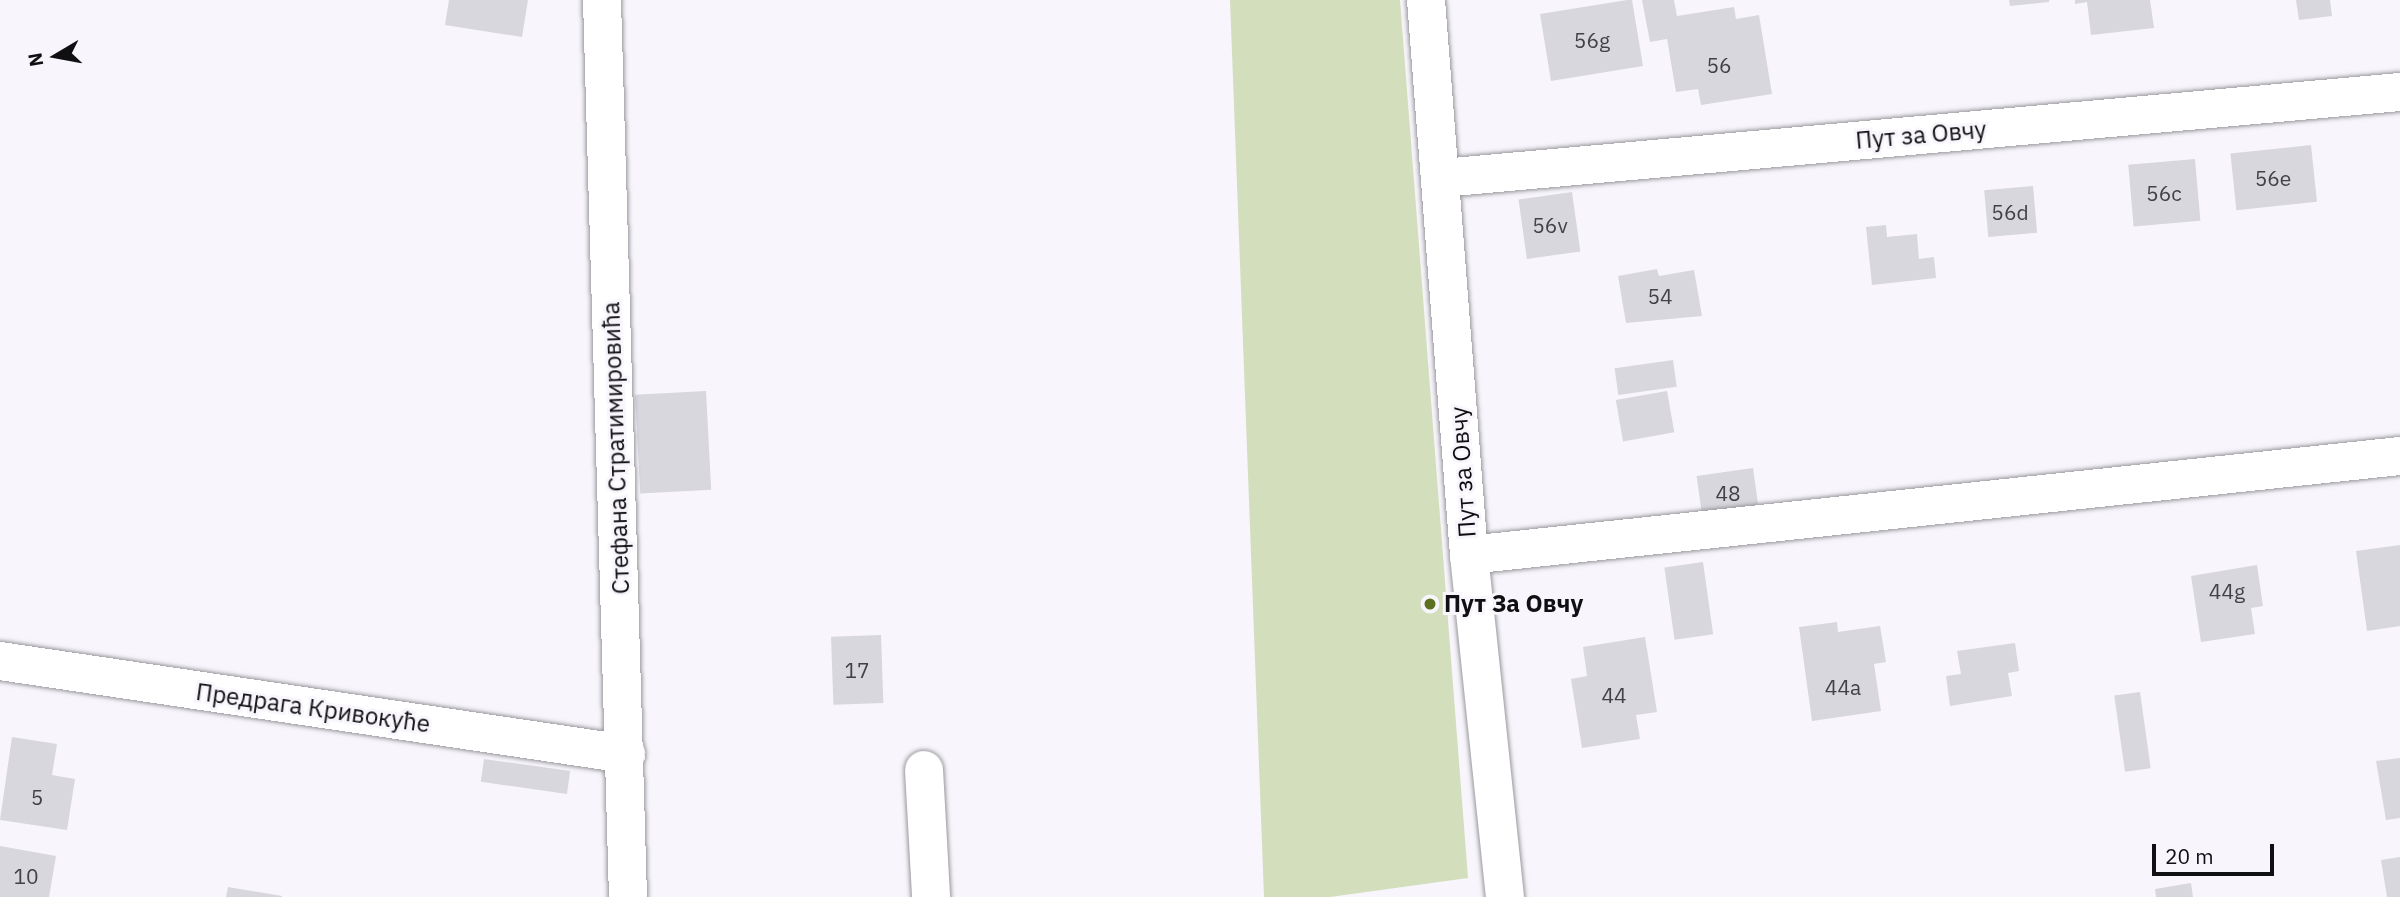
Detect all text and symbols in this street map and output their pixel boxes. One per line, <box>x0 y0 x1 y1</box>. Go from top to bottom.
north arrow <box>21 21 91 91</box>
house number: 56g <box>1574 27 1610 53</box>
text: N <box>22 51 48 69</box>
house number: 56 <box>1706 52 1732 78</box>
street label: Пут за Овчу <box>1854 115 1988 155</box>
house number: 56e <box>2255 165 2291 191</box>
house number: 56c <box>2146 180 2182 206</box>
house number: 56d <box>1991 199 2029 225</box>
house number: 56v <box>1532 212 1568 238</box>
house number: 54 <box>1647 283 1673 309</box>
street label: Стефана Стратимировића <box>597 301 635 595</box>
street label: Пут за Овчу <box>1444 406 1482 538</box>
house number: 48 <box>1715 480 1741 506</box>
house number: 44g <box>2209 578 2245 604</box>
place label: Пут За Овчу <box>1444 590 1583 618</box>
marker: Пут За Овчу <box>1422 596 1438 612</box>
house number: 17 <box>844 657 870 683</box>
house number: 44a <box>1825 674 1861 700</box>
street label: Предрага Кривокуће <box>194 677 432 739</box>
house number: 44 <box>1601 682 1627 708</box>
house number: 5 <box>31 784 43 810</box>
scale bar <box>2155 830 2278 874</box>
text: 20 m <box>2165 842 2214 870</box>
house number: 10 <box>13 863 39 889</box>

